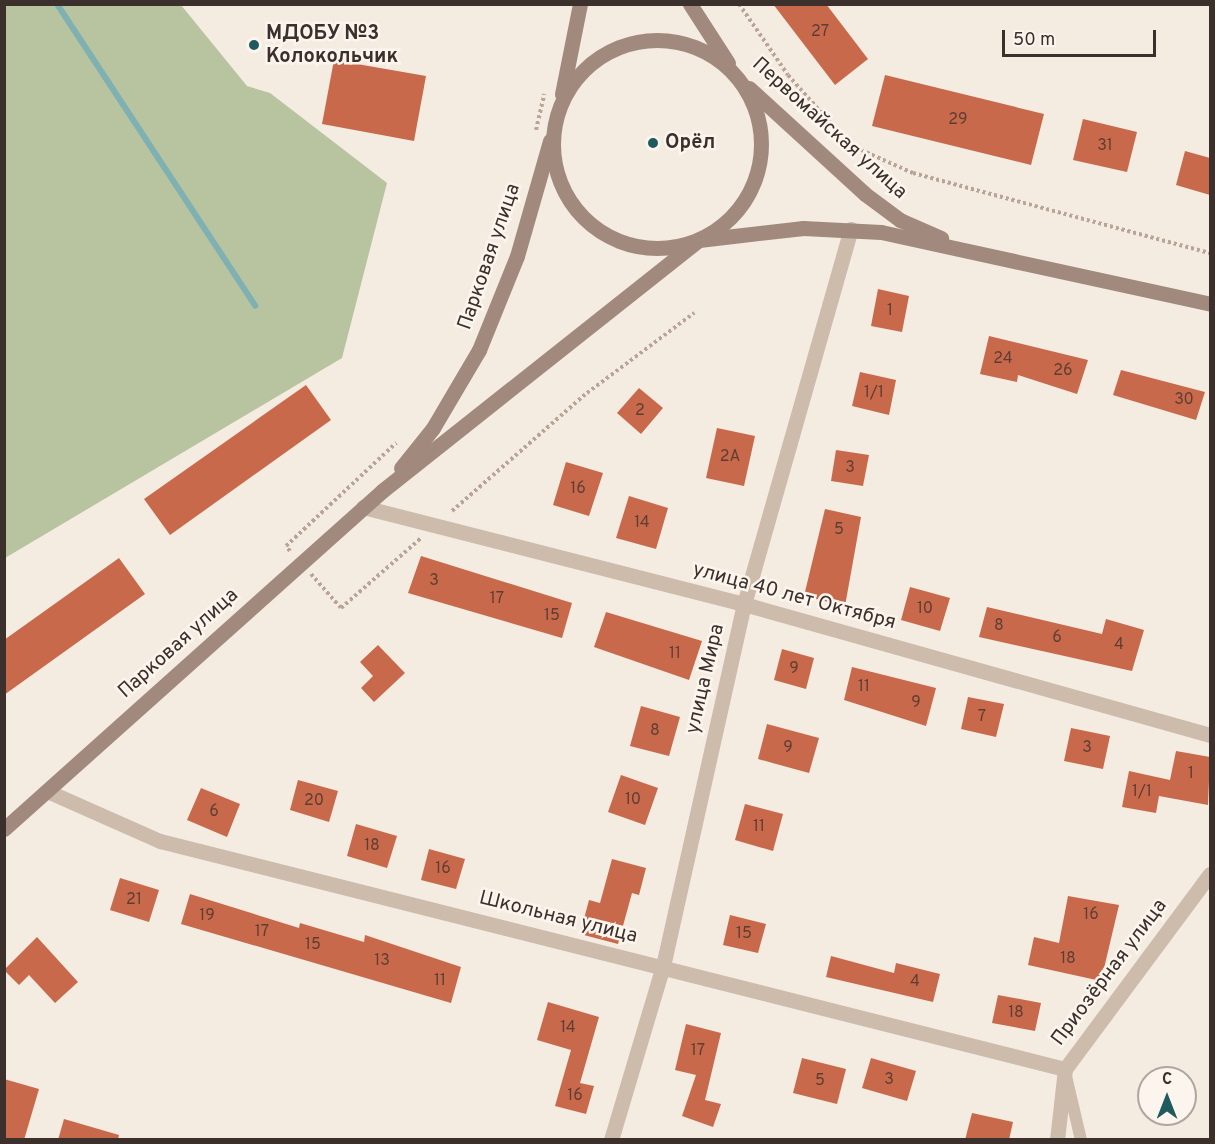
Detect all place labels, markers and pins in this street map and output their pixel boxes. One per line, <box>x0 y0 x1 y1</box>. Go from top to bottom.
place label: МДОБУ №3 Колокольчик <box>266 22 398 69</box>
marker: МДОБУ №3 Колокольчик <box>247 38 261 52</box>
place label: Орёл <box>665 131 715 155</box>
marker: Орёл <box>646 136 660 150</box>

